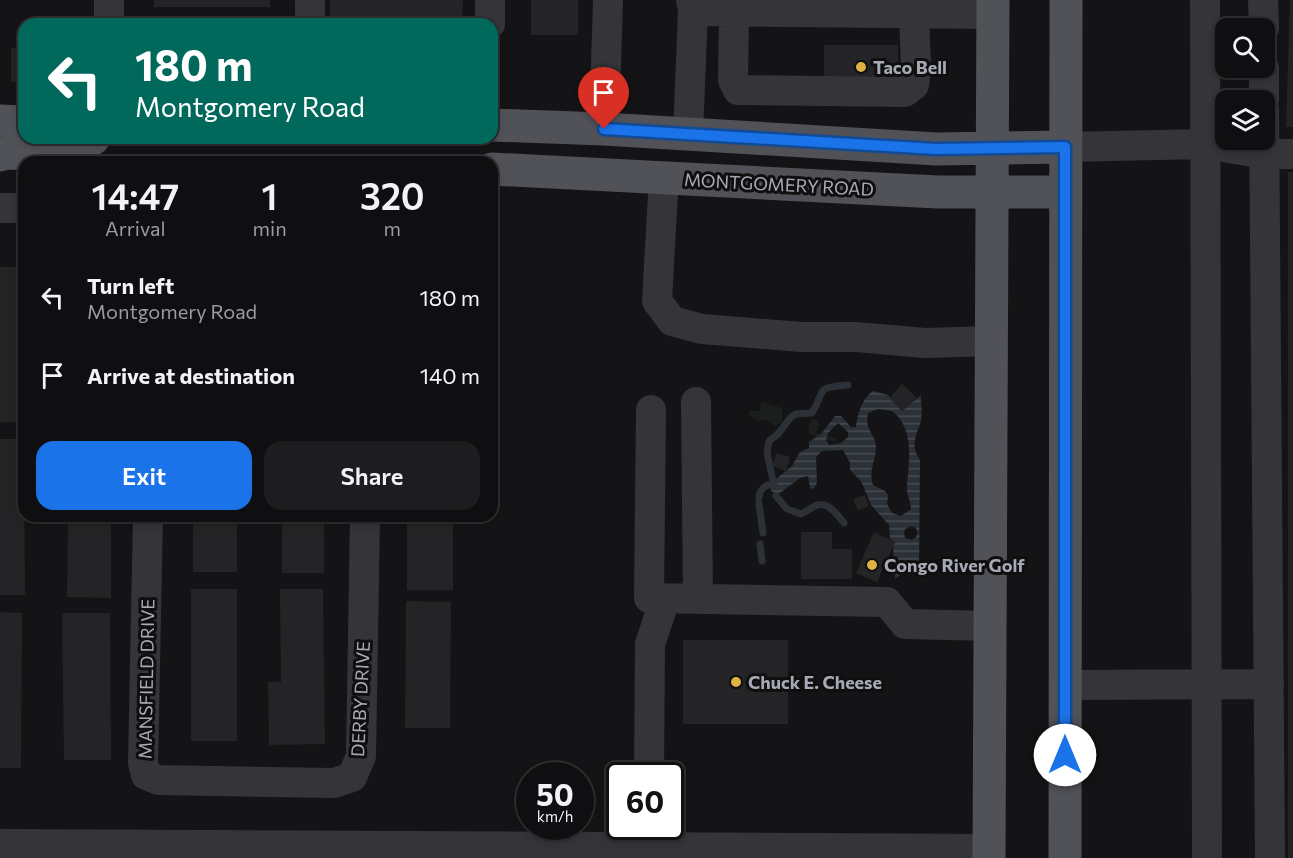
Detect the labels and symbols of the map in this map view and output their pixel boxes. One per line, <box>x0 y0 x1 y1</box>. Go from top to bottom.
place label: Taco Bell <box>873 56 947 78</box>
marker: Taco Bell <box>854 60 868 74</box>
pin <box>578 67 629 129</box>
street label: MONTGOMERY ROAD <box>684 168 874 200</box>
place label: Congo River Golf <box>884 554 1025 576</box>
marker: Congo River Golf <box>865 558 879 572</box>
street label: MANSFIELD DRIVE <box>134 599 158 759</box>
street label: DERBY DRIVE <box>346 641 374 757</box>
place label: Chuck E. Cheese <box>748 671 882 693</box>
marker: Chuck E. Cheese <box>729 675 743 689</box>
position arrow <box>1033 723 1097 787</box>
speed limit sign: 60 <box>606 762 684 840</box>

